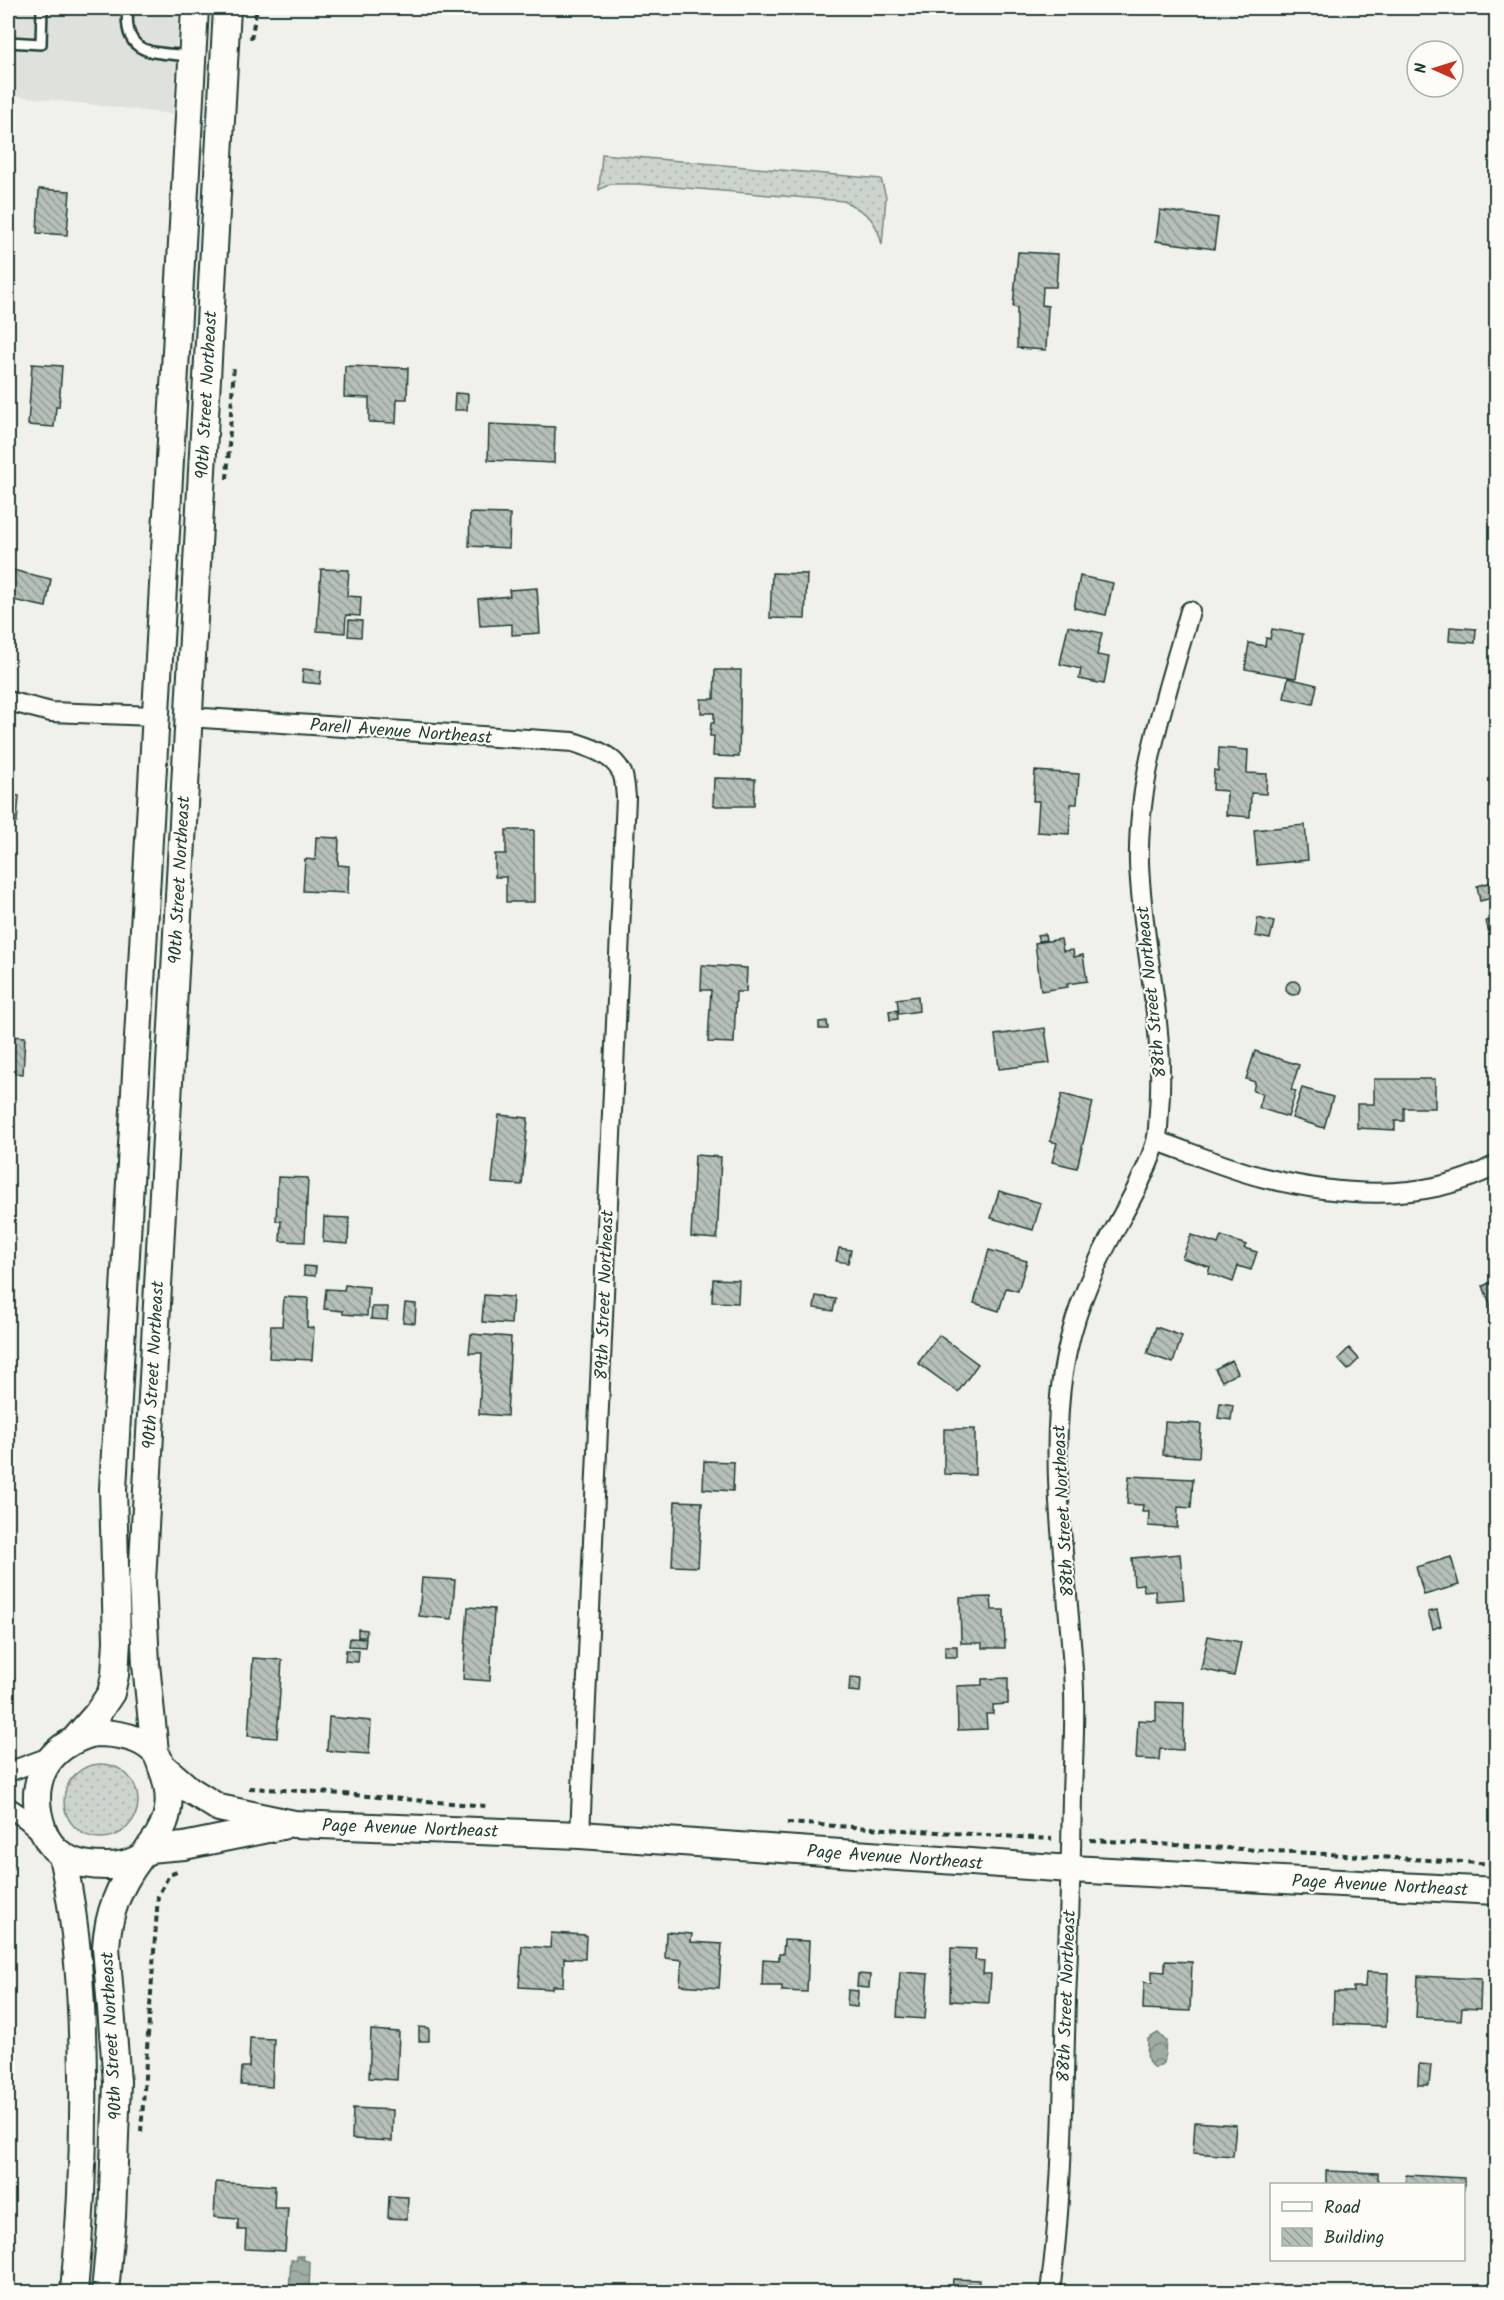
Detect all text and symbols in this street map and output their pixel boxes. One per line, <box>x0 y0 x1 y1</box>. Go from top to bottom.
north arrow <box>1405 39 1465 99</box>
text: N <box>1409 63 1434 74</box>
street label: 90th Street Northeast <box>189 309 226 480</box>
street label: Parell Avenue Northeast <box>309 712 494 753</box>
street label: 90th Street Northeast <box>162 794 199 965</box>
street label: 88th Street Northeast <box>1129 904 1176 1079</box>
street label: 89th Street Northeast <box>588 1208 623 1381</box>
street label: 90th Street Northeast <box>136 1279 173 1450</box>
street label: 88th Street Northeast <box>1045 1423 1083 1598</box>
street label: Page Avenue Northeast <box>321 1812 500 1847</box>
street label: Page Avenue Northeast <box>806 1838 985 1879</box>
street label: Page Avenue Northeast <box>1291 1867 1470 1906</box>
street label: 88th Street Northeast <box>1050 1908 1085 2083</box>
street label: 90th Street Northeast <box>94 1950 131 2121</box>
legend <box>1270 2183 1465 2261</box>
text: Road <box>1324 2194 1361 2223</box>
text: Building <box>1324 2224 1384 2253</box>

